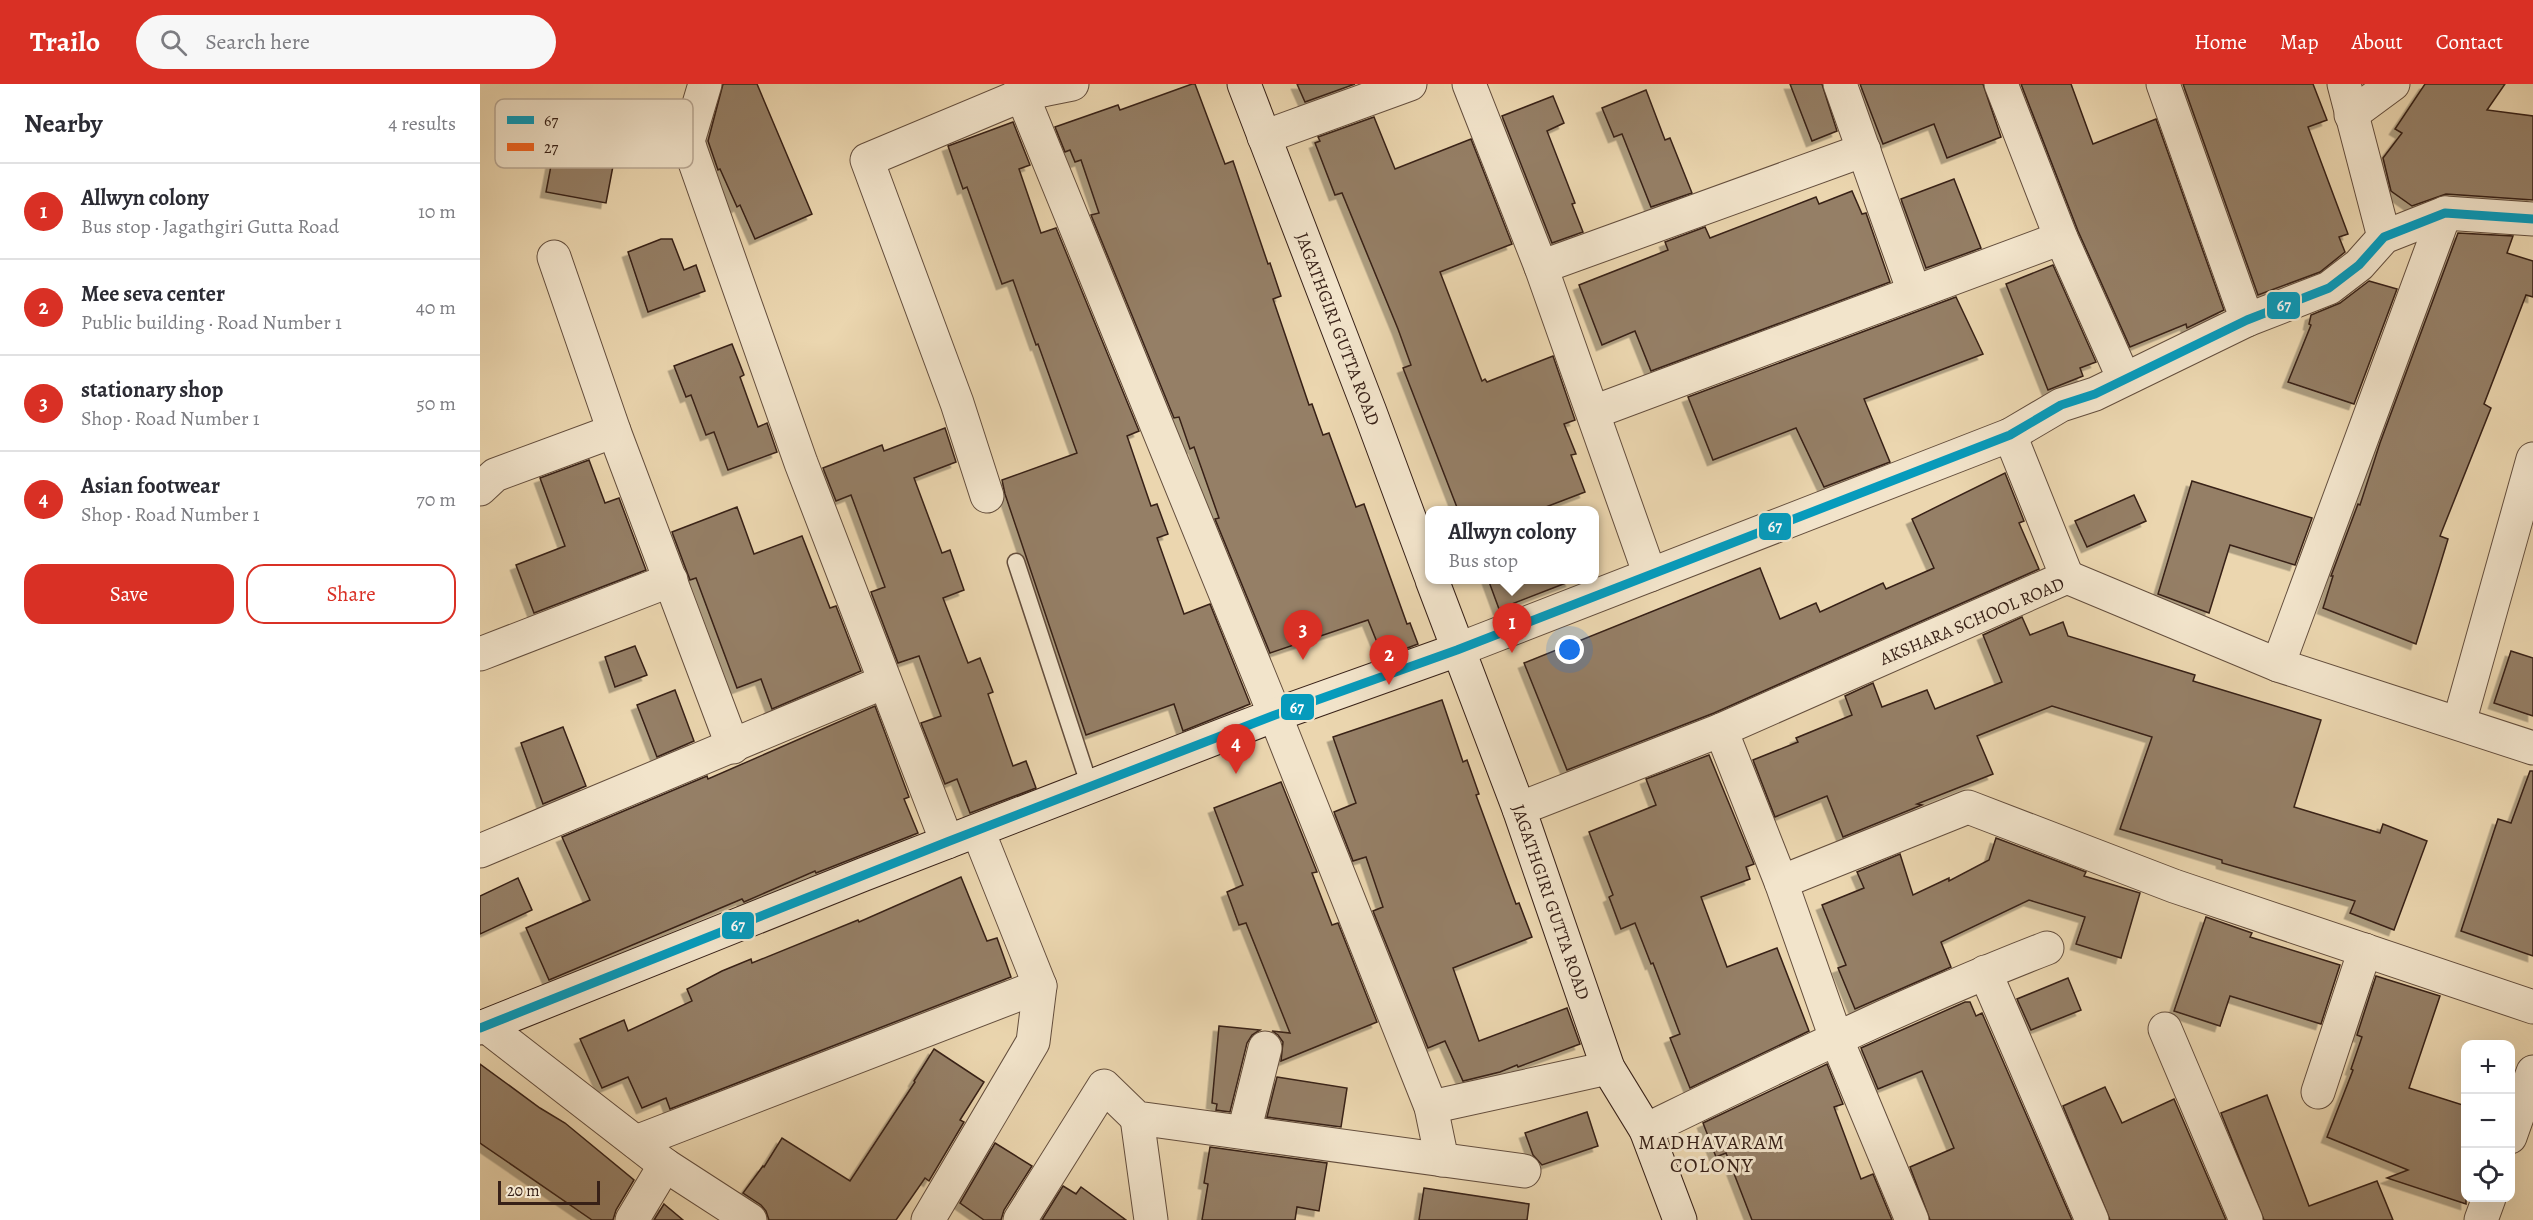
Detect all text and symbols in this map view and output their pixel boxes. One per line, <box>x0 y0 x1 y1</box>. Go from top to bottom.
search box <box>136 15 556 69</box>
text: Trailo <box>30 23 100 61</box>
icon: search <box>157 26 190 59</box>
text: Search here <box>205 27 310 57</box>
text: Home <box>2194 28 2247 56</box>
text: Map <box>2280 28 2318 56</box>
text: About <box>2351 28 2403 56</box>
text: Contact <box>2436 28 2503 56</box>
legend <box>495 99 693 168</box>
text: Nearby <box>24 106 103 141</box>
text: 4 results <box>388 110 456 137</box>
text: 67 <box>544 110 558 132</box>
text: 27 <box>544 137 559 159</box>
text: Allwyn colony <box>81 183 209 213</box>
text: 1 <box>40 198 47 225</box>
text: 10 m <box>418 198 456 225</box>
text: Bus stop · Jagathgiri Gutta Road <box>81 213 339 240</box>
street label: JAGATHGIRI GUTTA ROAD <box>1290 229 1386 429</box>
text: Mee seva center <box>81 279 225 309</box>
line badge: 67 <box>2266 291 2301 320</box>
text: 2 <box>39 294 48 321</box>
text: 40 m <box>416 294 456 321</box>
text: 67 <box>2277 295 2291 317</box>
text: Public building · Road Number 1 <box>81 309 342 336</box>
text: stationary shop <box>81 375 223 405</box>
text: 3 <box>39 390 48 417</box>
text: 50 m <box>416 390 456 417</box>
text: Shop · Road Number 1 <box>81 405 260 432</box>
text: Asian footwear <box>81 471 220 501</box>
text: 4 <box>39 486 48 513</box>
text: 70 m <box>416 486 456 513</box>
text: Shop · Road Number 1 <box>81 501 260 528</box>
popup <box>1425 506 1599 584</box>
line badge: 67 <box>1758 512 1792 541</box>
text: 67 <box>1768 516 1782 538</box>
text: Allwyn colony <box>1448 517 1576 547</box>
text: Bus stop <box>1448 547 1518 574</box>
button: Save <box>24 564 234 624</box>
button: Share <box>246 564 456 624</box>
street label: AKSHARA SCHOOL ROAD <box>1875 571 2068 671</box>
pin: 1 <box>1492 604 1532 653</box>
pin: 3 <box>1284 610 1322 660</box>
your location <box>1555 635 1584 664</box>
pin: 2 <box>1370 636 1408 685</box>
line badge: 67 <box>1280 693 1315 721</box>
text: 67 <box>1290 697 1304 719</box>
pin: 4 <box>1216 724 1256 774</box>
street label: JAGATHGIRI GUTTA ROAD <box>1506 801 1596 1003</box>
line badge: 67 <box>721 911 755 940</box>
text: 67 <box>731 915 745 937</box>
map controls <box>2461 1040 2515 1202</box>
button: + <box>2461 1040 2515 1094</box>
button: − <box>2461 1094 2515 1148</box>
district label: MADHAVARAM COLONY <box>1638 1129 1786 1179</box>
button: locate <box>2461 1148 2515 1202</box>
scale bar <box>498 1178 600 1206</box>
text: 20 m <box>507 1180 540 1202</box>

